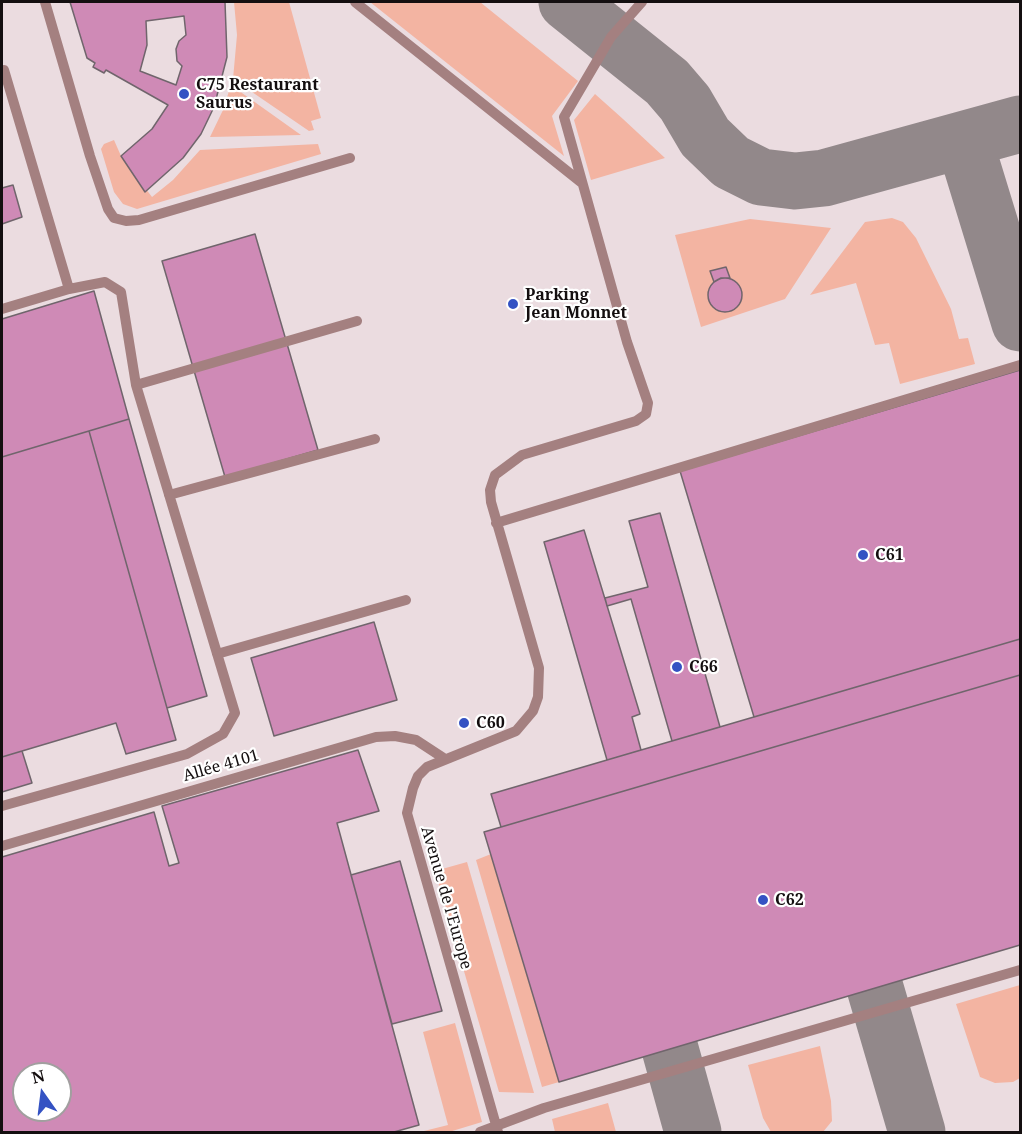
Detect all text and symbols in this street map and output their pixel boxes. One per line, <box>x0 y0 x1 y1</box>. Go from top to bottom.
place label: C75 Restaurant Saurus <box>196 75 319 113</box>
marker: C75 Restaurant Saurus <box>177 87 191 101</box>
place label: Parking Jean Monnet <box>525 285 627 323</box>
marker: Parking Jean Monnet <box>506 297 520 311</box>
place label: C61 <box>875 545 904 565</box>
marker: C61 <box>856 548 870 562</box>
place label: C66 <box>689 657 718 677</box>
marker: C66 <box>670 660 684 674</box>
place label: C60 <box>476 713 505 733</box>
marker: C60 <box>457 716 471 730</box>
street label: Allée 4101 <box>181 746 261 786</box>
street label: Avenue de l'Europe <box>416 824 476 972</box>
place label: C62 <box>775 890 804 910</box>
marker: C62 <box>756 893 770 907</box>
north arrow <box>12 1062 72 1122</box>
text: N <box>29 1064 47 1089</box>

